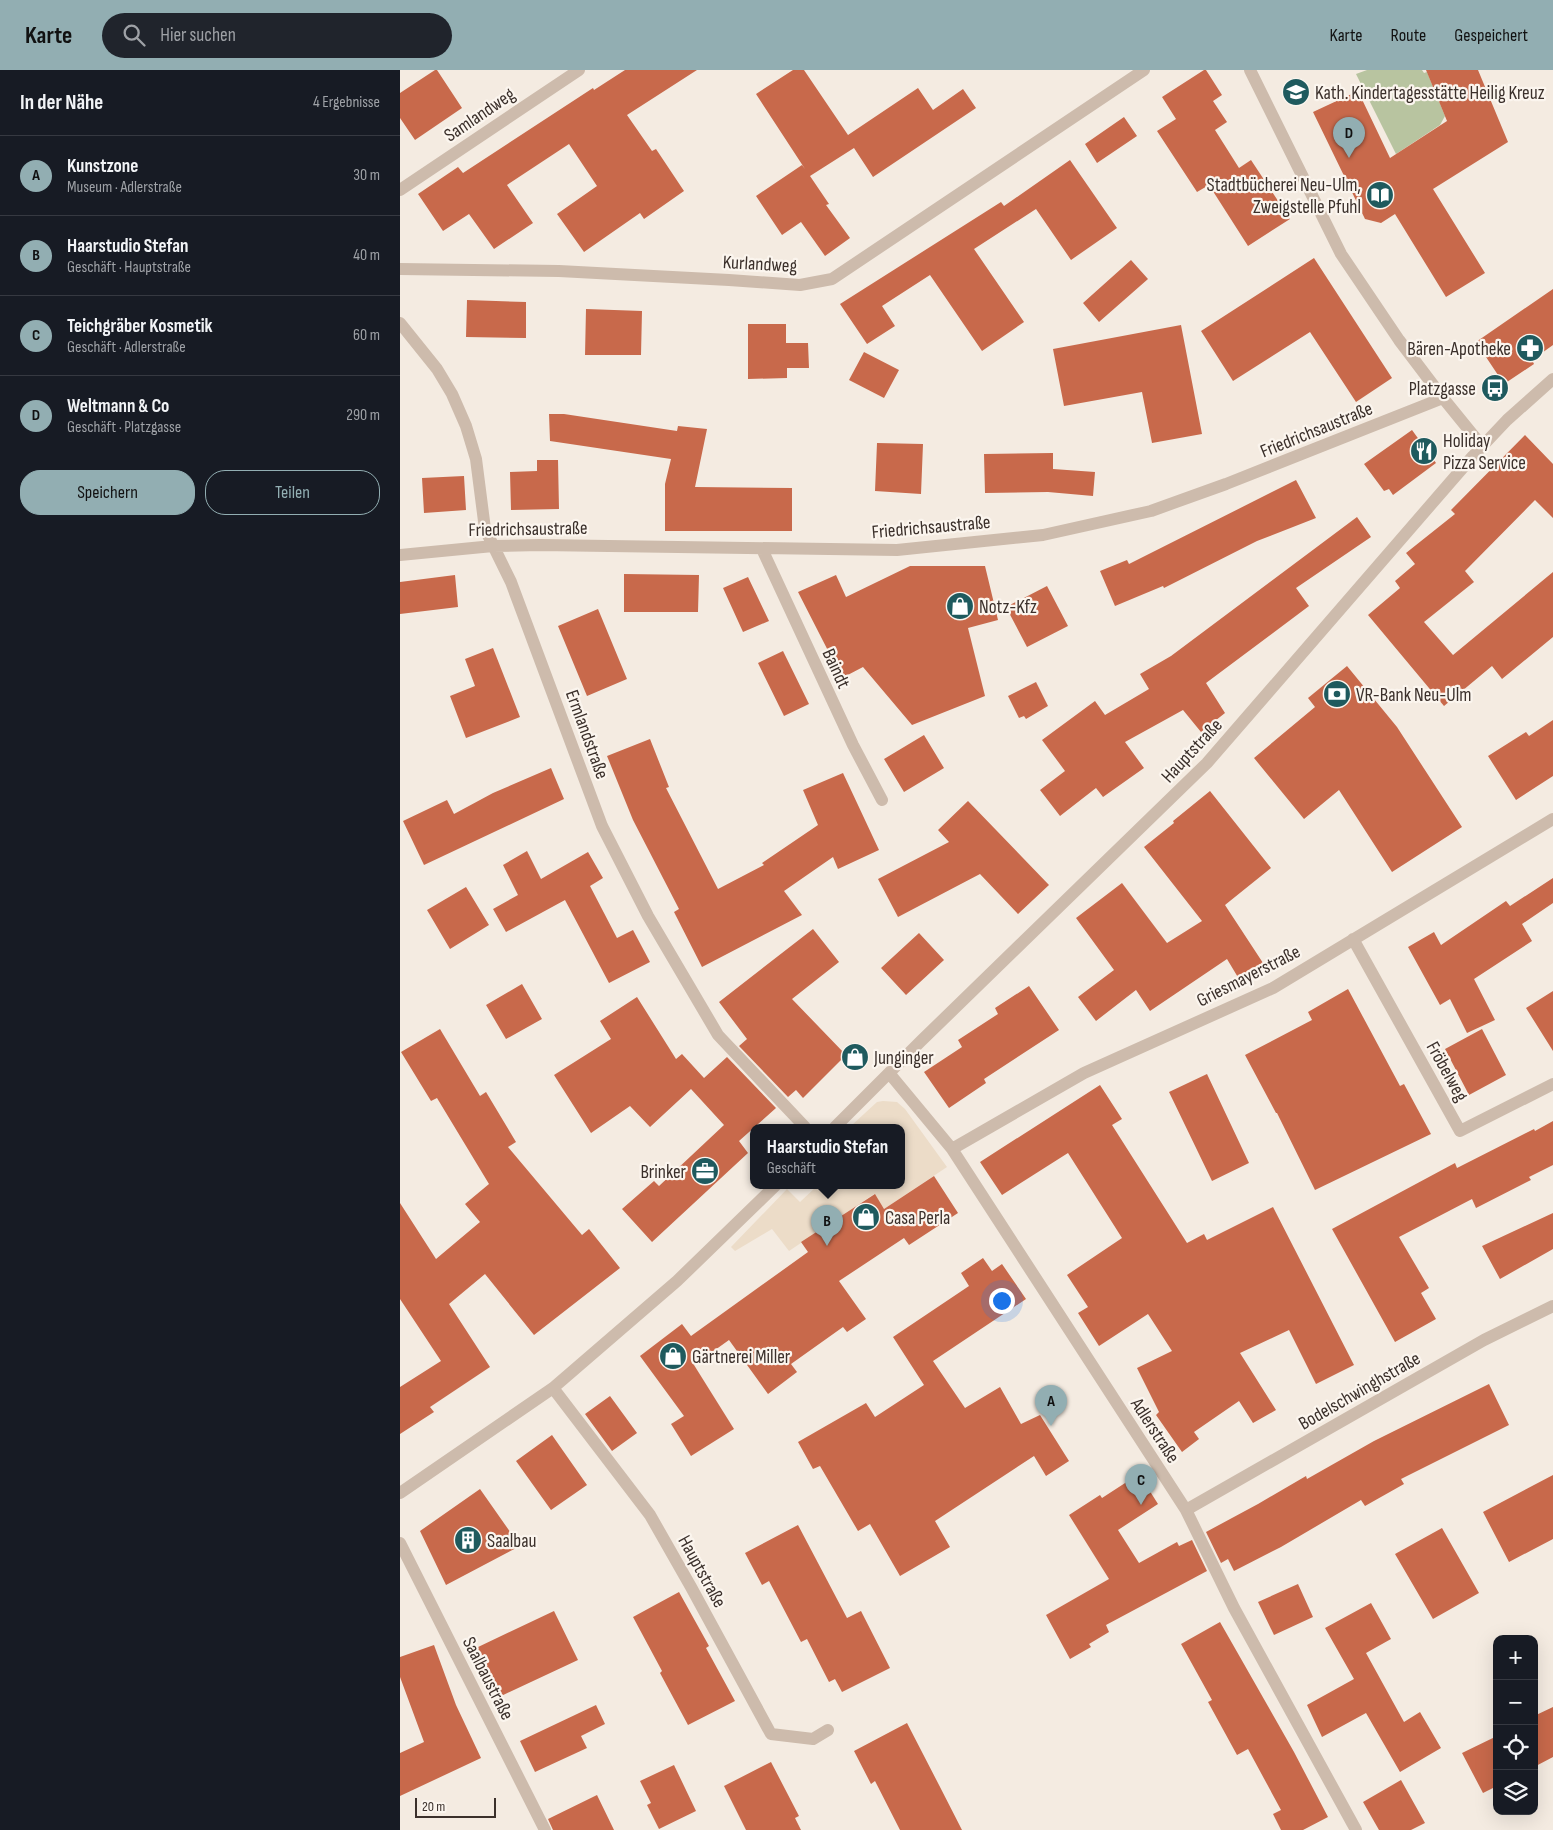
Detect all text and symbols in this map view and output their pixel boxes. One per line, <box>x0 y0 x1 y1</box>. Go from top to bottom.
search box <box>102 13 452 58</box>
text: Karte <box>25 21 72 50</box>
icon: search <box>120 21 148 49</box>
text: Hier suchen <box>160 24 236 47</box>
text: Karte <box>1330 25 1363 46</box>
text: Route <box>1391 25 1426 46</box>
text: Gespeichert <box>1454 25 1528 46</box>
school or university icon: Kath. Kindertagesstätte Heilig Kreuz <box>1281 77 1311 107</box>
place label: Kath. Kindertagesstätte Heilig Kreuz <box>1315 82 1545 105</box>
street label: Samlandweg <box>440 83 520 147</box>
text: In der Nähe <box>20 90 103 115</box>
text: 4 Ergebnisse <box>313 93 380 112</box>
pin: D <box>1333 117 1365 158</box>
text: Kunstzone <box>67 155 138 178</box>
text: A <box>32 166 40 185</box>
text: 30 m <box>353 166 380 185</box>
place label: Stadtbücherei Neu-Ulm, Zweigstelle Pfuhl <box>1207 174 1361 219</box>
text: Museum · Adlerstraße <box>67 178 182 197</box>
library icon: Stadtbücherei Neu-Ulm, Zweigstelle Pfuhl <box>1365 180 1395 210</box>
text: Haarstudio Stefan <box>67 235 188 258</box>
text: B <box>32 246 40 265</box>
text: 40 m <box>353 246 380 265</box>
street label: Kurlandweg <box>722 251 798 278</box>
text: Geschäft · Hauptstraße <box>67 258 191 277</box>
text: Teichgräber Kosmetik <box>67 315 213 338</box>
text: C <box>32 326 40 345</box>
text: 60 m <box>353 326 380 345</box>
pharmacy icon: Bären-Apotheke <box>1515 333 1545 363</box>
text: Geschäft · Adlerstraße <box>67 338 186 357</box>
place label: Bären-Apotheke <box>1407 338 1511 361</box>
bus stop icon: Platzgasse <box>1480 373 1510 403</box>
place label: Platzgasse <box>1409 378 1476 401</box>
text: Weltmann & Co <box>67 395 169 418</box>
street label: Friedrichsaustraße <box>1257 397 1376 463</box>
text: D <box>32 406 40 425</box>
text: 290 m <box>346 406 380 425</box>
text: Geschäft · Platzgasse <box>67 418 181 437</box>
place label: Holiday Pizza Service <box>1443 430 1526 475</box>
restaurant icon: Holiday Pizza Service <box>1409 436 1439 466</box>
button: Speichern <box>20 470 195 515</box>
button: Teilen <box>205 470 380 515</box>
street label: Friedrichsaustraße <box>871 511 991 544</box>
street label: Friedrichsaustraße <box>468 517 588 542</box>
shop icon: Notz-Kfz <box>945 591 975 621</box>
place label: Notz-Kfz <box>979 596 1037 619</box>
street label: Baindt <box>817 645 855 692</box>
bank icon: VR-Bank Neu-Ulm <box>1322 679 1352 709</box>
place label: VR-Bank Neu-Ulm <box>1356 684 1471 707</box>
street label: Ermlandstraße <box>560 687 613 782</box>
street label: Hauptstraße <box>1157 714 1227 788</box>
street label: Griesmayerstraße <box>1193 940 1304 1012</box>
street label: Fröbelweg <box>1421 1038 1473 1106</box>
shop icon: Junginger <box>840 1042 870 1072</box>
place label: Junginger <box>873 1047 934 1070</box>
popup <box>750 1124 905 1189</box>
text: Haarstudio Stefan <box>767 1136 888 1159</box>
office icon: Brinker <box>690 1156 720 1186</box>
text: Geschäft <box>767 1159 816 1178</box>
place label: Brinker <box>640 1161 687 1184</box>
shop icon: Casa Perla <box>851 1202 881 1232</box>
pin: B <box>811 1205 843 1246</box>
place label: Casa Perla <box>885 1207 950 1230</box>
your location <box>989 1288 1015 1314</box>
shop icon: Gärtnerei Miller <box>658 1341 688 1371</box>
place label: Gärtnerei Miller <box>692 1346 791 1369</box>
street label: Bodelschwinghstraße <box>1295 1347 1425 1435</box>
pin: A <box>1035 1385 1067 1426</box>
street label: Adlerstraße <box>1125 1393 1184 1468</box>
pin: C <box>1125 1464 1157 1505</box>
building icon: Saalbau <box>453 1525 483 1555</box>
place label: Saalbau <box>487 1530 536 1553</box>
street label: Hauptstraße <box>672 1532 731 1612</box>
street label: Saalbaustraße <box>457 1633 518 1724</box>
map controls <box>1493 1635 1538 1815</box>
button: + <box>1493 1635 1538 1680</box>
button: − <box>1493 1680 1538 1725</box>
button: locate <box>1493 1725 1538 1770</box>
button: layers <box>1493 1770 1538 1815</box>
scale bar <box>415 1795 496 1818</box>
text: 20 m <box>422 1798 445 1815</box>

